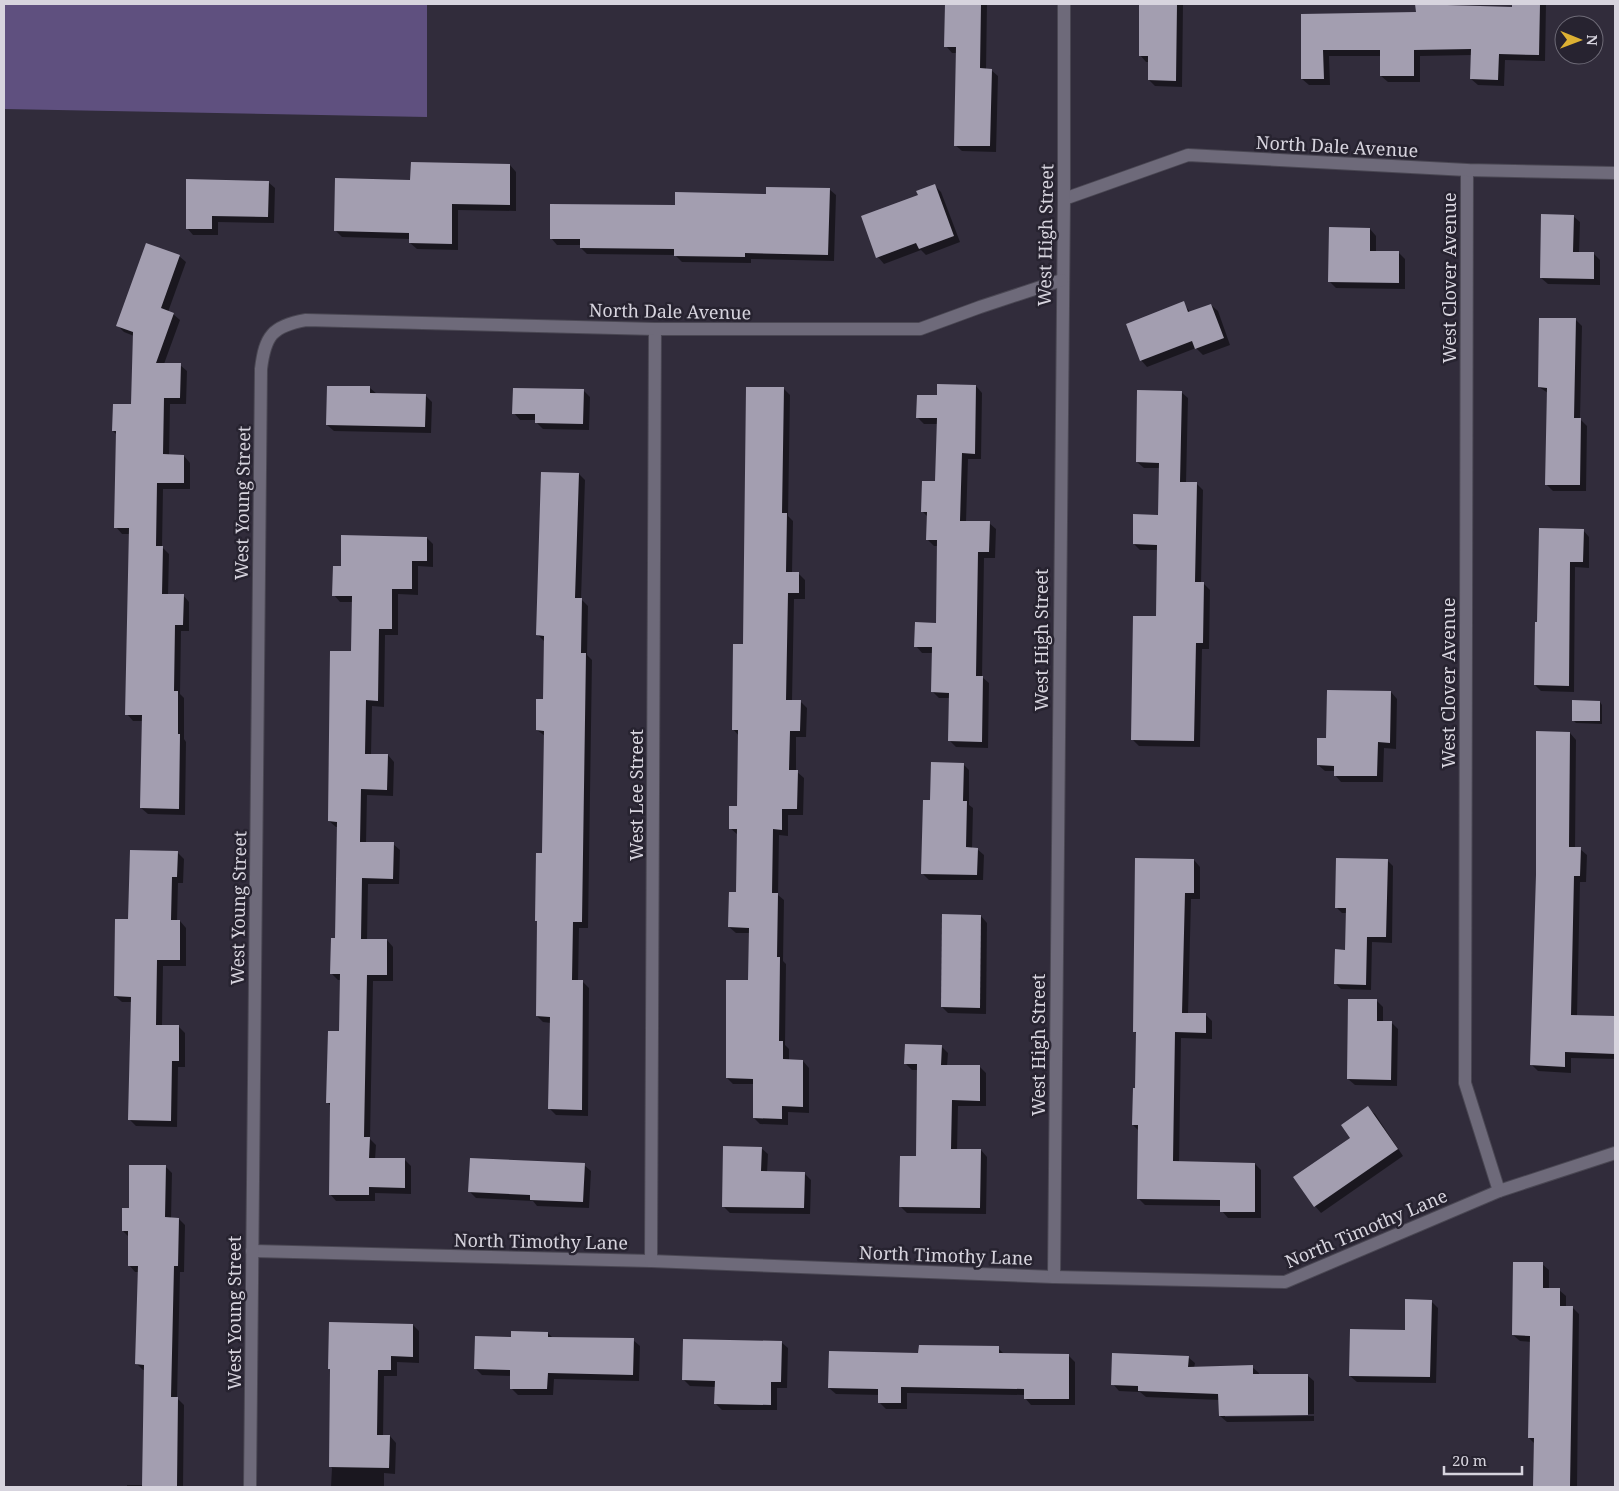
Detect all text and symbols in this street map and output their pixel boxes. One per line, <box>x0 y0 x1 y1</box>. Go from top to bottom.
north arrow <box>1554 15 1604 65</box>
text: N <box>1583 35 1602 46</box>
street label: North Dale Avenue <box>1255 130 1419 162</box>
street label: West High Street <box>1032 164 1058 306</box>
street label: West Clover Avenue <box>1437 192 1461 364</box>
street label: North Dale Avenue <box>589 298 751 324</box>
street label: West Young Street <box>229 426 255 580</box>
street label: West High Street <box>1029 569 1053 711</box>
street label: West Clover Avenue <box>1436 597 1460 769</box>
street label: West Lee Street <box>624 729 648 861</box>
street label: West Young Street <box>225 831 251 985</box>
street label: West High Street <box>1026 974 1050 1116</box>
street label: North Timothy Lane <box>1281 1183 1451 1273</box>
street label: North Timothy Lane <box>454 1227 628 1255</box>
street label: West Young Street <box>222 1236 246 1390</box>
street label: North Timothy Lane <box>859 1240 1033 1270</box>
scale bar <box>1444 1444 1522 1476</box>
text: 20 m <box>1452 1450 1487 1470</box>

